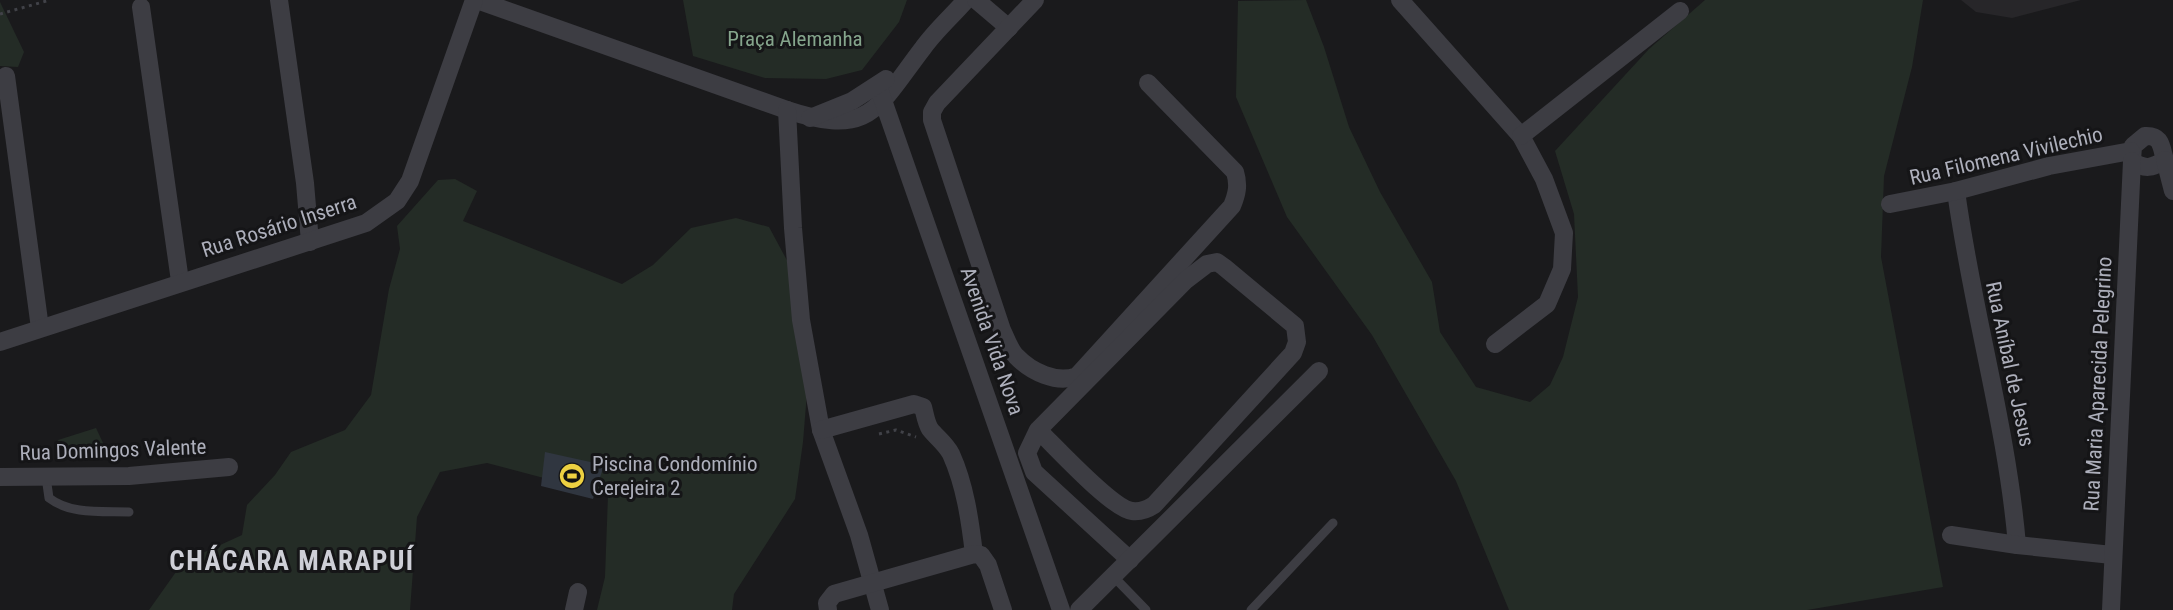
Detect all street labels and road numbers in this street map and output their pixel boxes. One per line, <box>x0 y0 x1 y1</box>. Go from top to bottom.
street label: Rua Filomena Vivilechio <box>1907 122 2105 190</box>
street label: Rua Rosário Inserra <box>199 190 359 262</box>
street label: Rua Maria Aparecida Pelegrino <box>2079 256 2117 512</box>
street label: Avenida Vida Nova <box>955 264 1029 418</box>
street label: Rua Aníbal de Jesus <box>1981 279 2039 449</box>
street label: Rua Domingos Valente <box>19 435 207 465</box>

